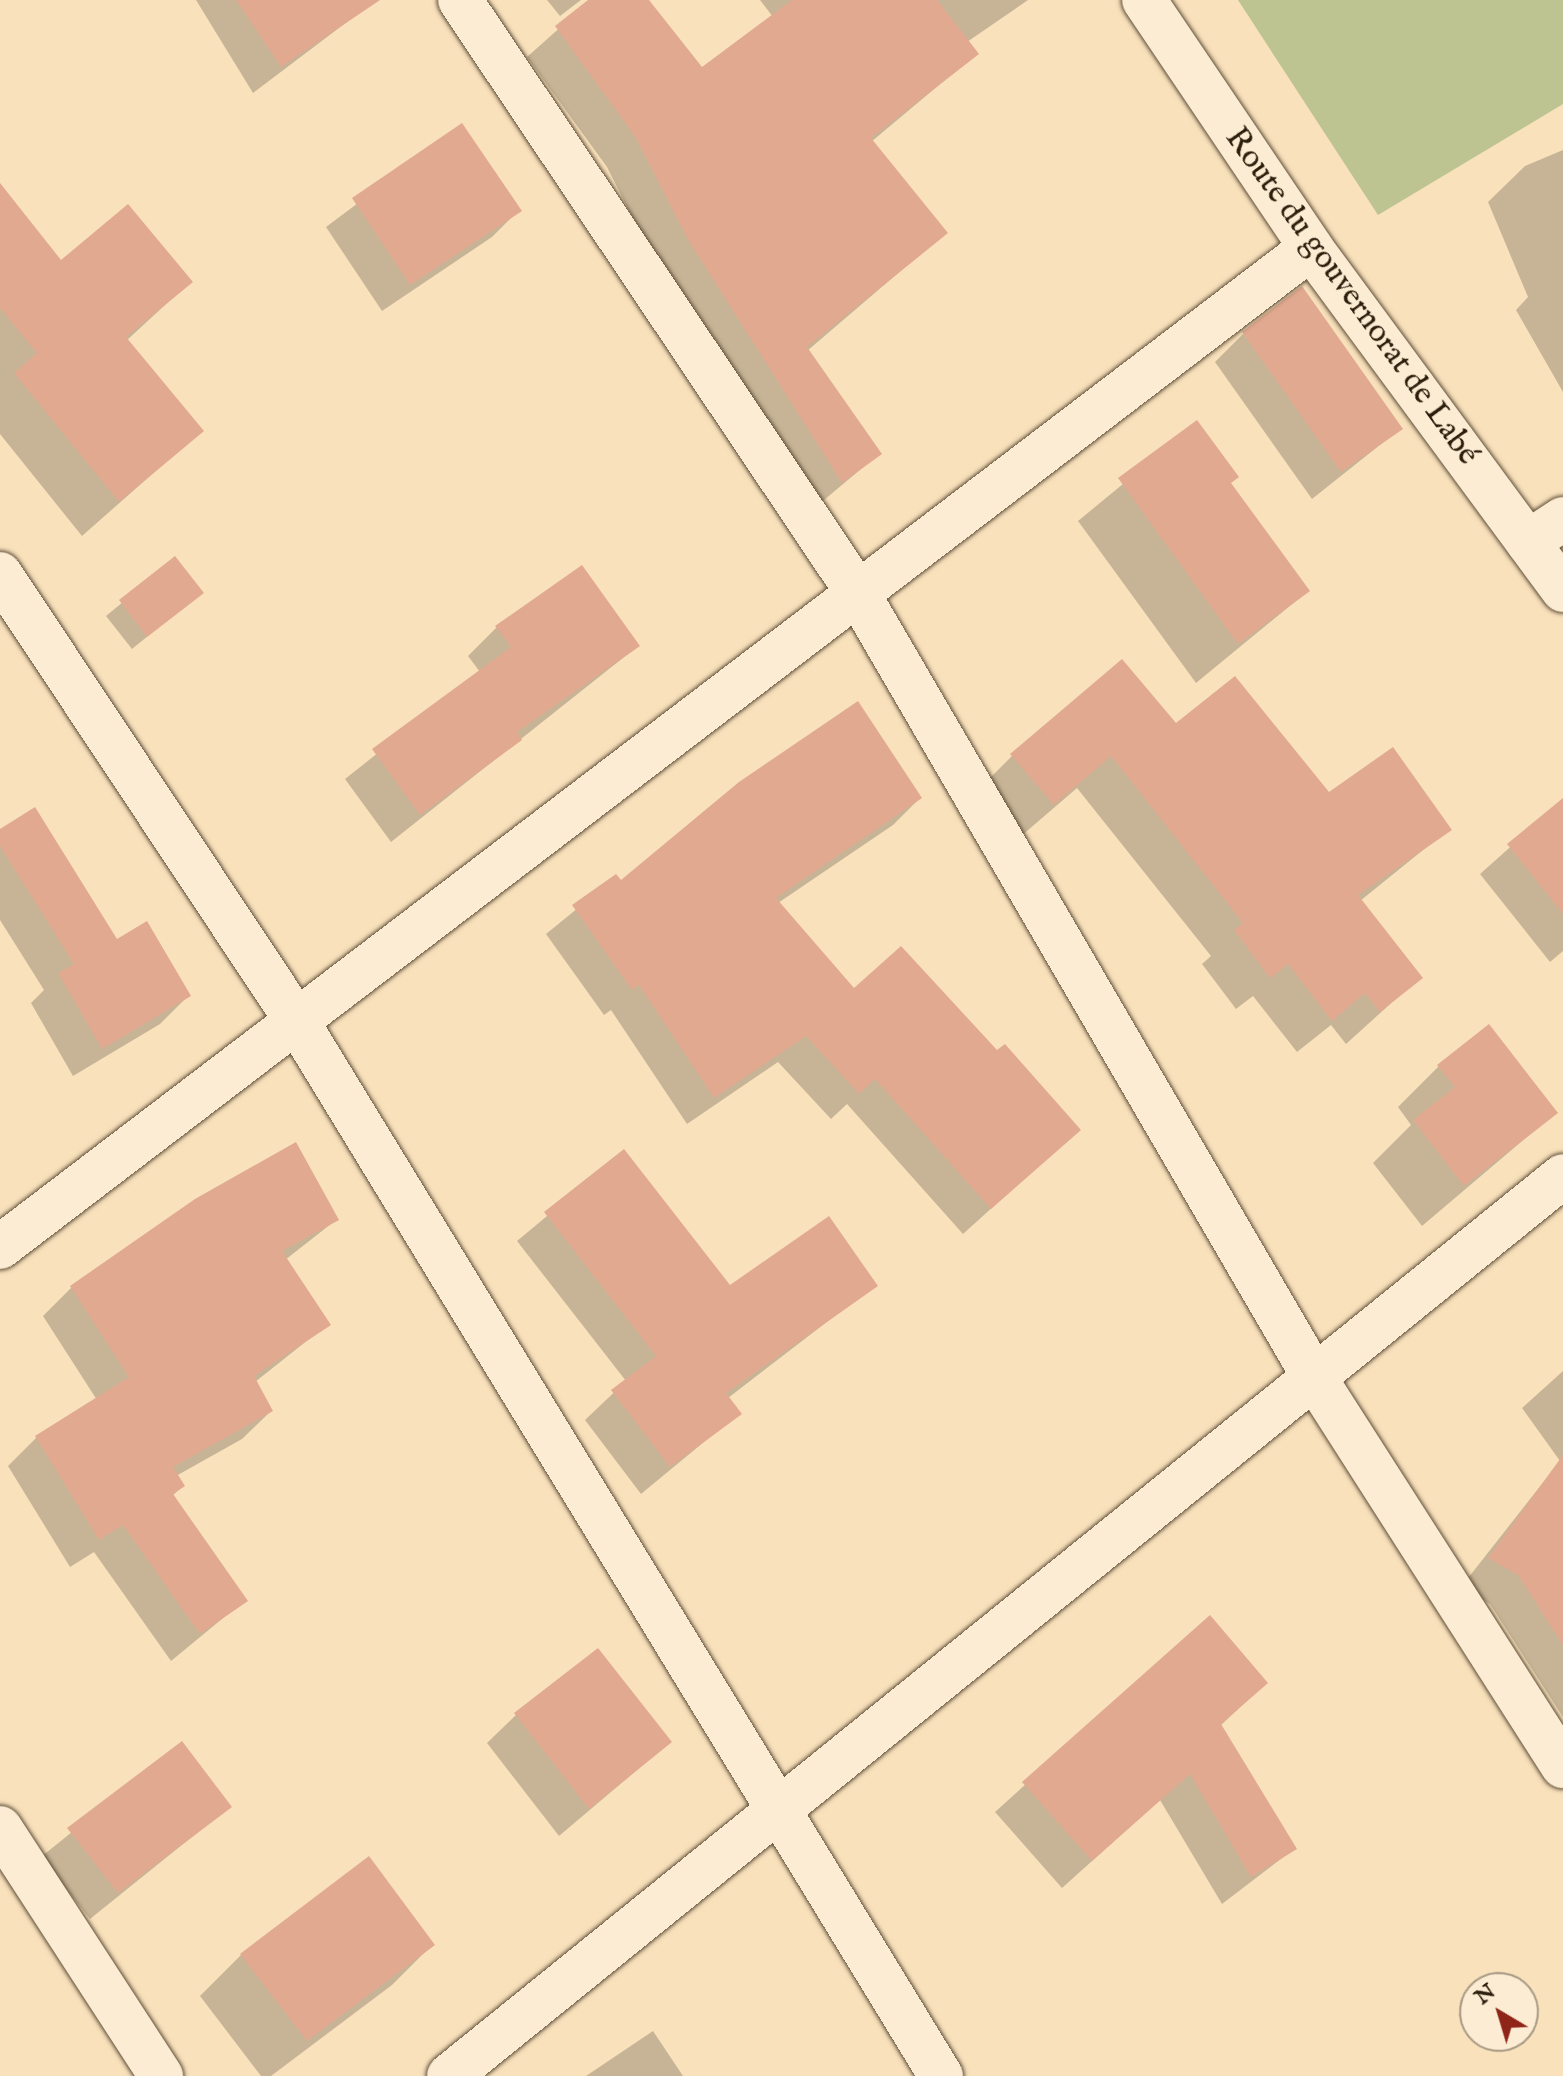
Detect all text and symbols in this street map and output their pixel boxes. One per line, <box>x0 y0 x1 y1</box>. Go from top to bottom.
street label: Route du gouvernorat de Labé <box>1216 121 1486 473</box>
north arrow <box>1459 1972 1539 2052</box>
text: N <box>1469 1978 1502 2012</box>

